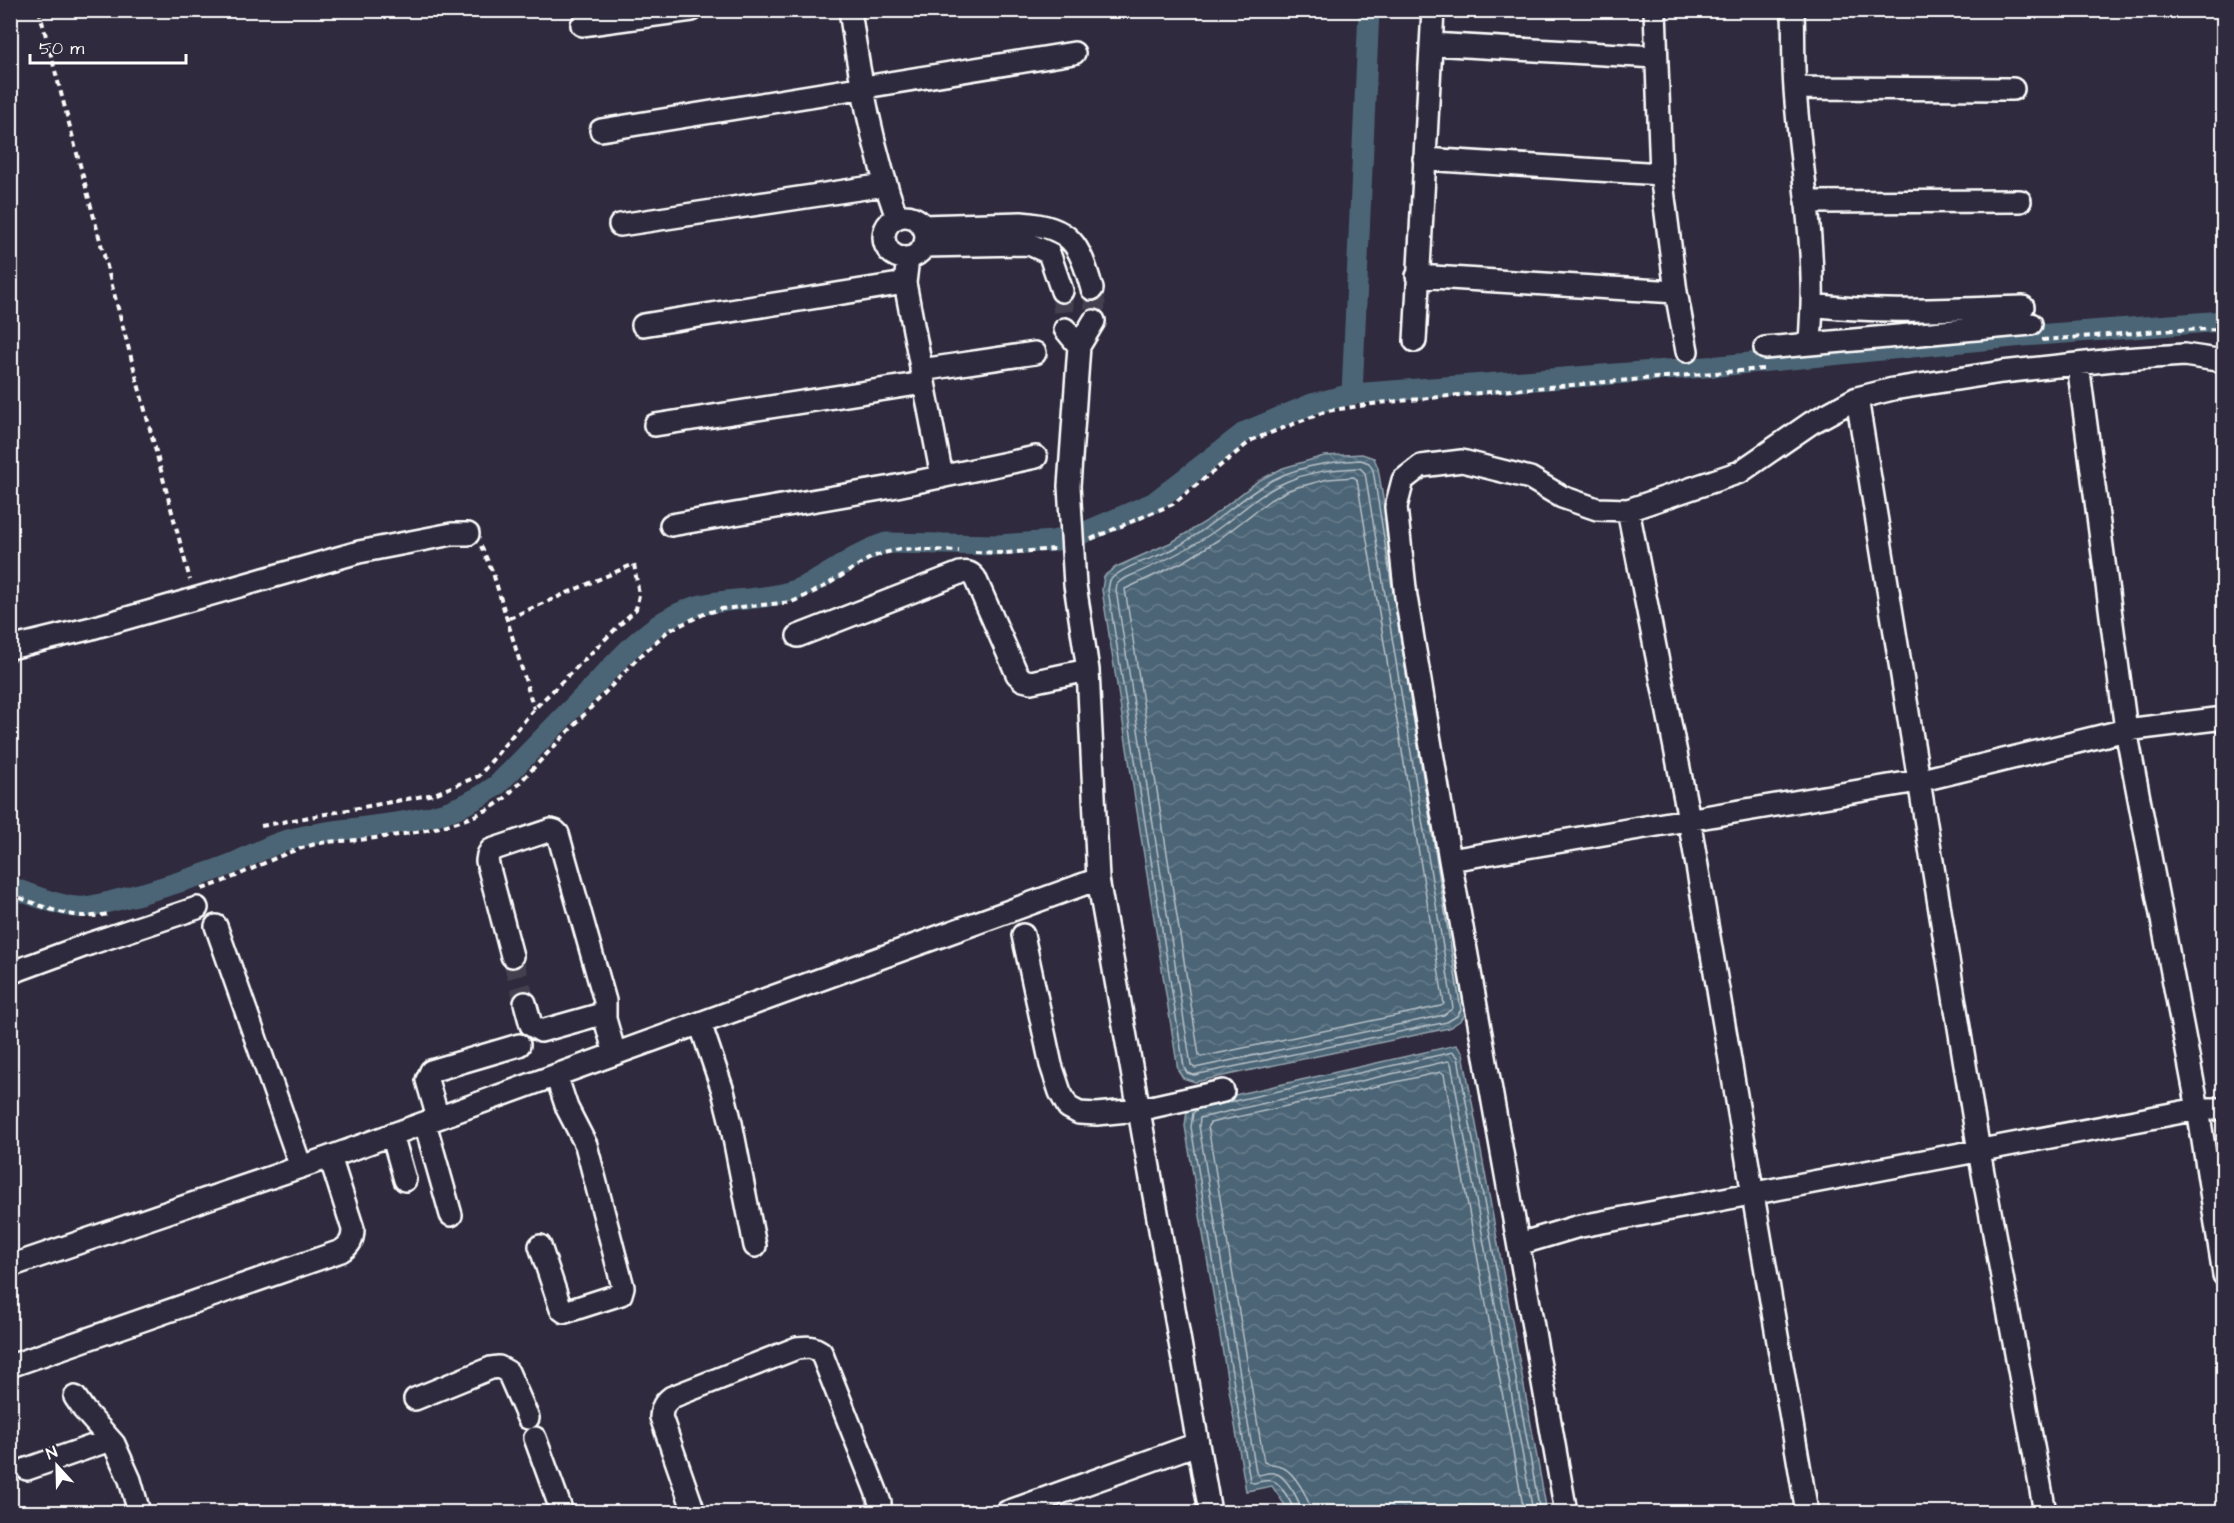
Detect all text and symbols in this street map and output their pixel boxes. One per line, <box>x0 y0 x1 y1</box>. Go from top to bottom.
scale bar <box>30 27 186 65</box>
text: 50 m <box>39 36 84 61</box>
north arrow <box>27 1436 87 1496</box>
text: N <box>43 1441 61 1465</box>

